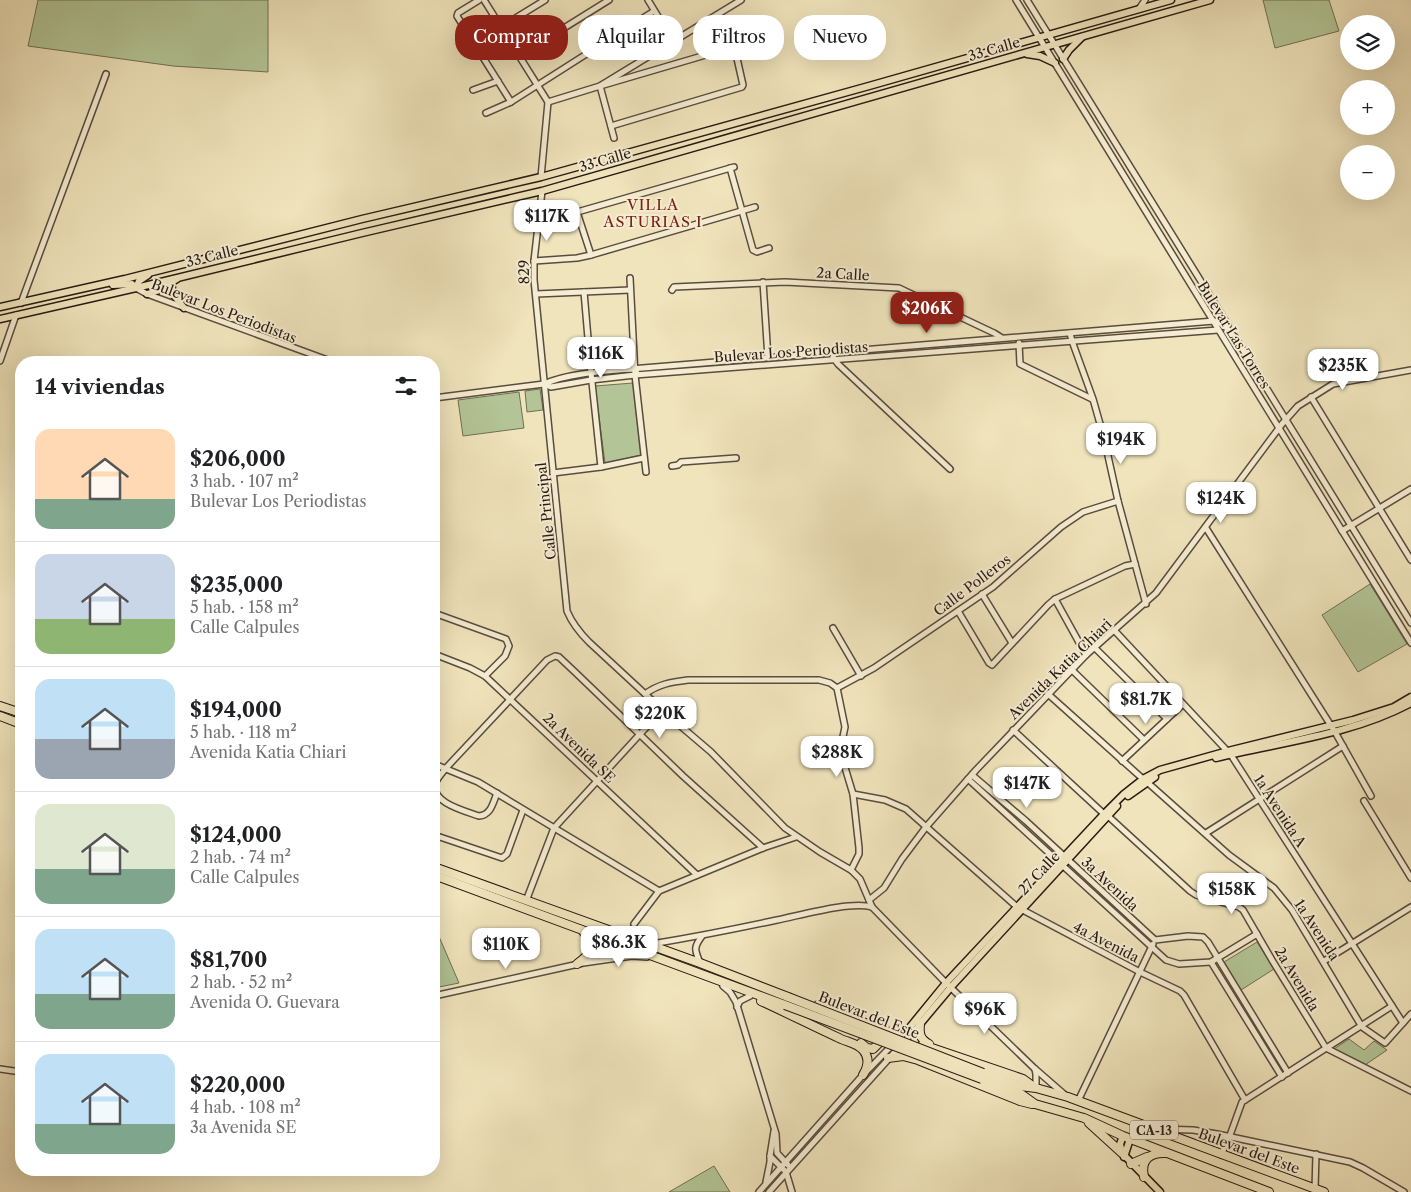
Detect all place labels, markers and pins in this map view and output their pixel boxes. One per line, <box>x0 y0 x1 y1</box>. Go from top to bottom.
pin: $117K <box>512 200 582 242</box>
pin: $206K <box>892 292 962 334</box>
pin: $116K <box>566 336 636 379</box>
pin: $235K <box>1308 348 1378 391</box>
pin: $194K <box>1086 422 1156 465</box>
pin: $124K <box>1186 482 1256 524</box>
pin: $81.7K <box>1105 682 1187 725</box>
pin: $220K <box>625 696 695 739</box>
pin: $288K <box>802 736 872 778</box>
pin: $147K <box>992 766 1062 809</box>
pin: $158K <box>1197 872 1267 915</box>
pin: $86.3K <box>578 926 660 968</box>
pin: $110K <box>471 928 541 970</box>
pin: $96K <box>955 992 1015 1035</box>

